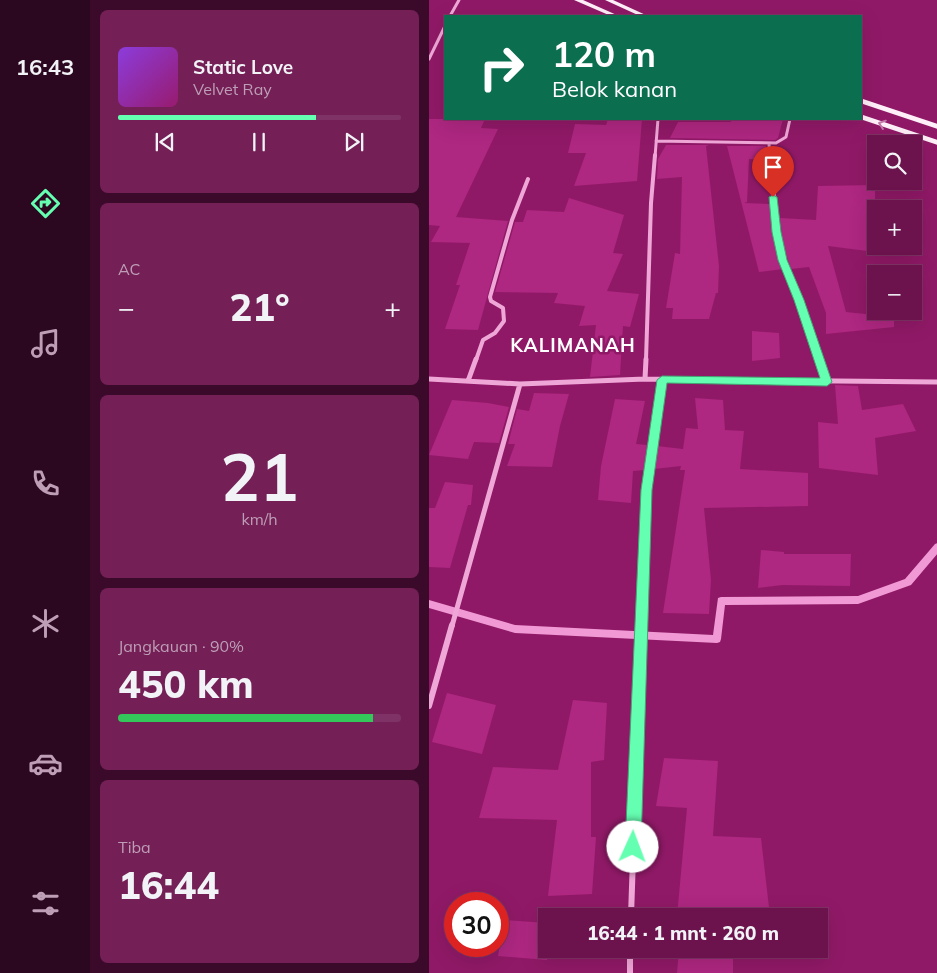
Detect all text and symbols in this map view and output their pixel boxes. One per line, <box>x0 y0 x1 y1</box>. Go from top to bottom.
text: 120 m <box>552 32 656 76</box>
icon: right <box>469 35 534 100</box>
text: 16:43 <box>16 53 74 81</box>
text: Static Love <box>193 55 293 79</box>
text: Belok kanan <box>552 75 677 103</box>
text: Velvet Ray <box>193 79 272 99</box>
one-way arrow <box>878 120 887 130</box>
icon: previous <box>151 128 179 156</box>
icon: pause <box>245 128 273 156</box>
icon: next <box>340 128 368 156</box>
map controls <box>867 135 922 320</box>
button: search <box>867 135 922 190</box>
pin <box>752 146 794 197</box>
icon: arrive <box>759 153 787 181</box>
icon: directions <box>28 186 63 221</box>
button: + <box>867 200 922 255</box>
text: AC <box>118 259 141 279</box>
button: − <box>867 265 922 320</box>
text: 21° <box>229 283 290 331</box>
text: − <box>118 290 135 325</box>
text: + <box>384 290 401 325</box>
icon: music <box>28 326 63 361</box>
district label: KALIMANAH <box>510 333 636 357</box>
text: 21 <box>220 436 299 517</box>
icon: phone <box>28 466 63 501</box>
text: km/h <box>241 509 278 529</box>
icon: climate <box>28 606 63 641</box>
text: Jangkauan · 90% <box>118 636 244 656</box>
text: 450 km <box>118 660 254 708</box>
icon: car <box>28 746 63 781</box>
position arrow <box>606 820 658 872</box>
text: Tiba <box>118 837 151 857</box>
text: 16:44 <box>118 861 219 909</box>
icon: filters <box>28 886 63 921</box>
speed limit sign: 30 <box>444 892 509 957</box>
text: 16:44 · 1 mnt · 260 m <box>587 921 779 945</box>

